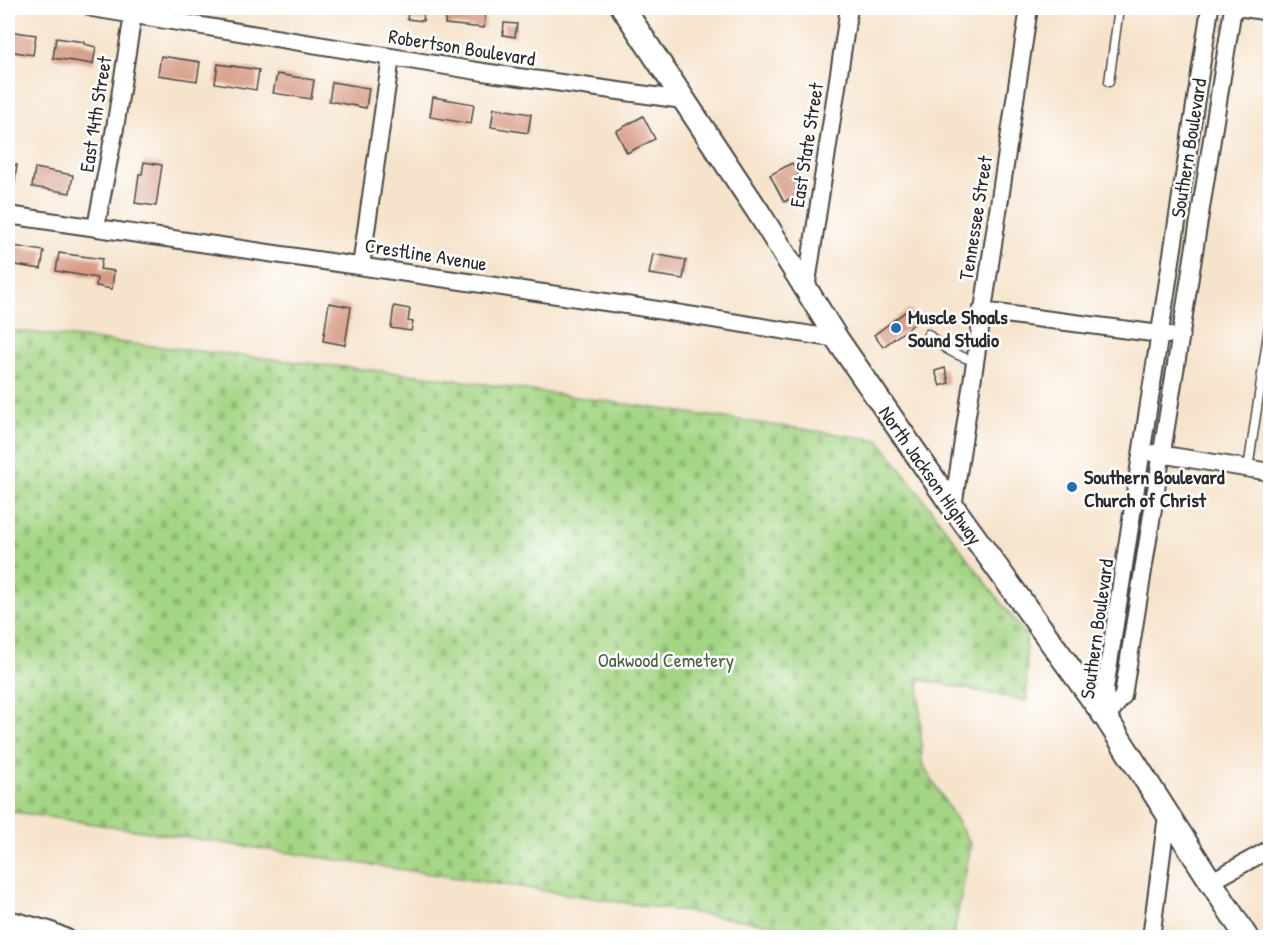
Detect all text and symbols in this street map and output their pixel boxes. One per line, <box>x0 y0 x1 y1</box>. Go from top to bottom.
street label: Robertson Boulevard <box>387 22 537 72</box>
street label: East 14th Street <box>73 53 118 174</box>
street label: Southern Boulevard <box>1164 76 1212 220</box>
street label: East State Street <box>783 80 829 209</box>
street label: Tennessee Street <box>952 153 998 282</box>
street label: Crestline Avenue <box>363 231 489 277</box>
place label: Muscle Shoals Sound Studio <box>908 303 1008 353</box>
marker: Muscle Shoals Sound Studio <box>889 321 903 335</box>
street label: North Jackson Highway <box>873 400 989 550</box>
place label: Southern Boulevard Church of Christ <box>1084 463 1225 513</box>
marker: Southern Boulevard Church of Christ <box>1065 480 1079 494</box>
street label: Southern Boulevard <box>1073 557 1119 701</box>
park label: Oakwood Cemetery <box>598 646 734 673</box>

